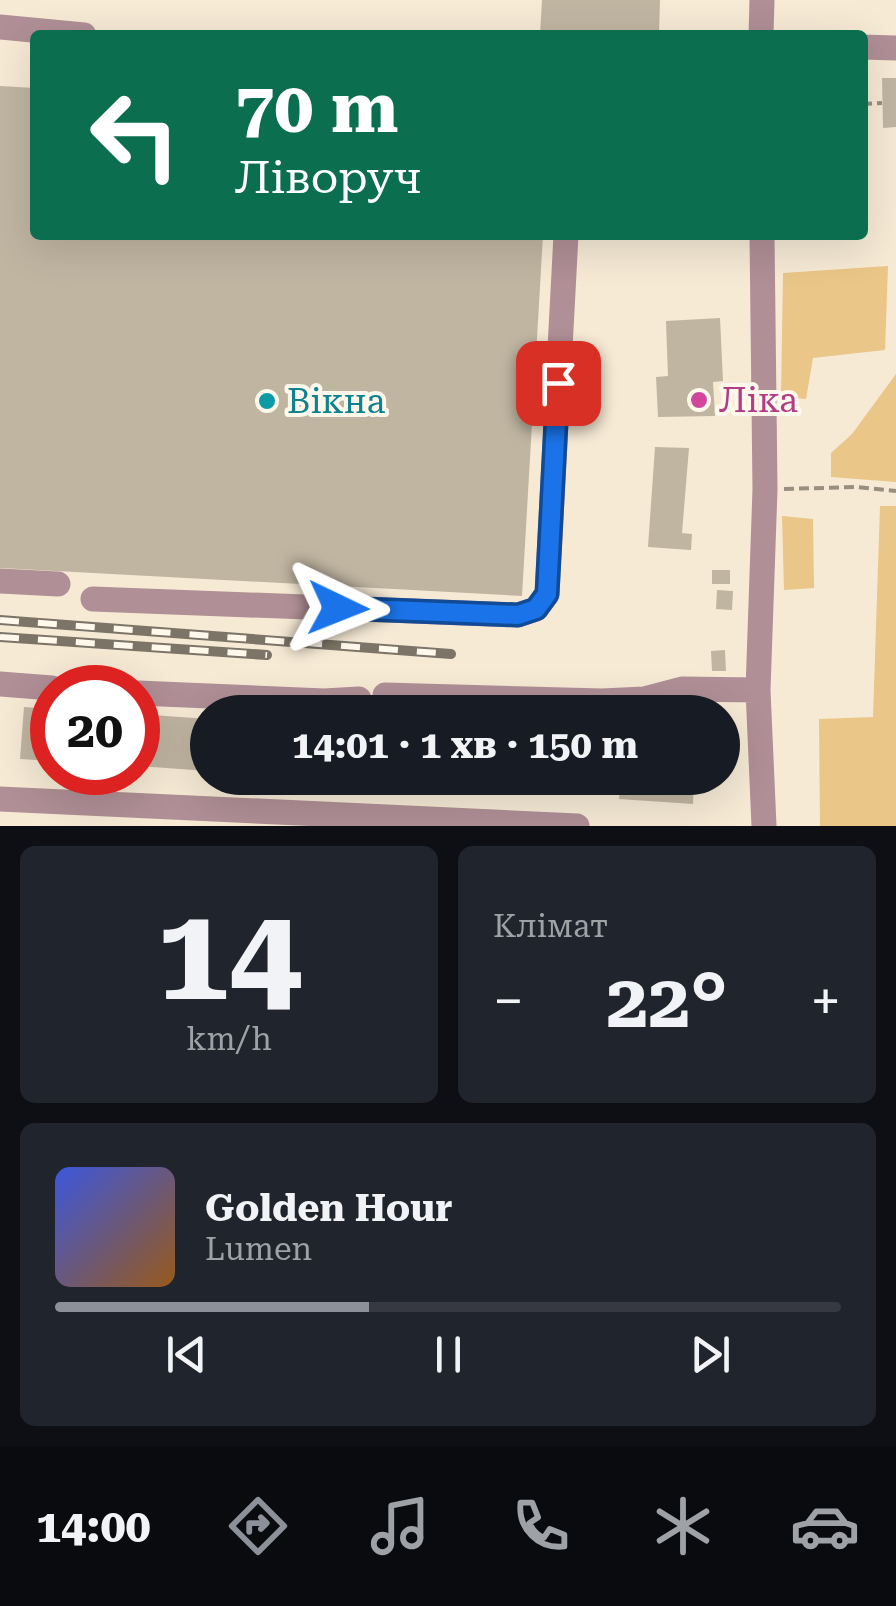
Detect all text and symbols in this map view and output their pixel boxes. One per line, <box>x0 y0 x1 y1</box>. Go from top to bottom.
text: 70 m <box>235 67 399 149</box>
icon: left <box>70 70 200 200</box>
text: Ліворуч <box>235 151 421 204</box>
pin <box>516 341 601 426</box>
icon: arrive <box>531 356 586 411</box>
place label: Ліка <box>719 380 798 421</box>
place label: Вікна <box>287 381 386 422</box>
marker: Ліка <box>688 389 710 411</box>
marker: Вікна <box>256 390 278 412</box>
position arrow <box>286 556 390 660</box>
speed limit sign: 20 <box>30 665 160 795</box>
text: 14:01 · 1 хв · 150 m <box>292 723 638 767</box>
text: 14 <box>156 878 302 1031</box>
text: Клімат <box>493 907 608 945</box>
text: 22° <box>606 957 728 1045</box>
text: − <box>493 969 524 1033</box>
text: + <box>810 969 841 1033</box>
text: km/h <box>186 1020 272 1058</box>
text: Golden Hour <box>205 1186 453 1230</box>
text: Lumen <box>205 1230 312 1268</box>
icon: previous <box>159 1327 214 1382</box>
icon: pause <box>421 1327 476 1382</box>
icon: next <box>683 1327 738 1382</box>
icon: directions <box>223 1491 293 1561</box>
icon: music <box>365 1491 435 1561</box>
icon: phone <box>506 1491 576 1561</box>
icon: climate <box>648 1491 718 1561</box>
icon: car <box>790 1491 860 1561</box>
text: 14:00 <box>36 1500 151 1553</box>

